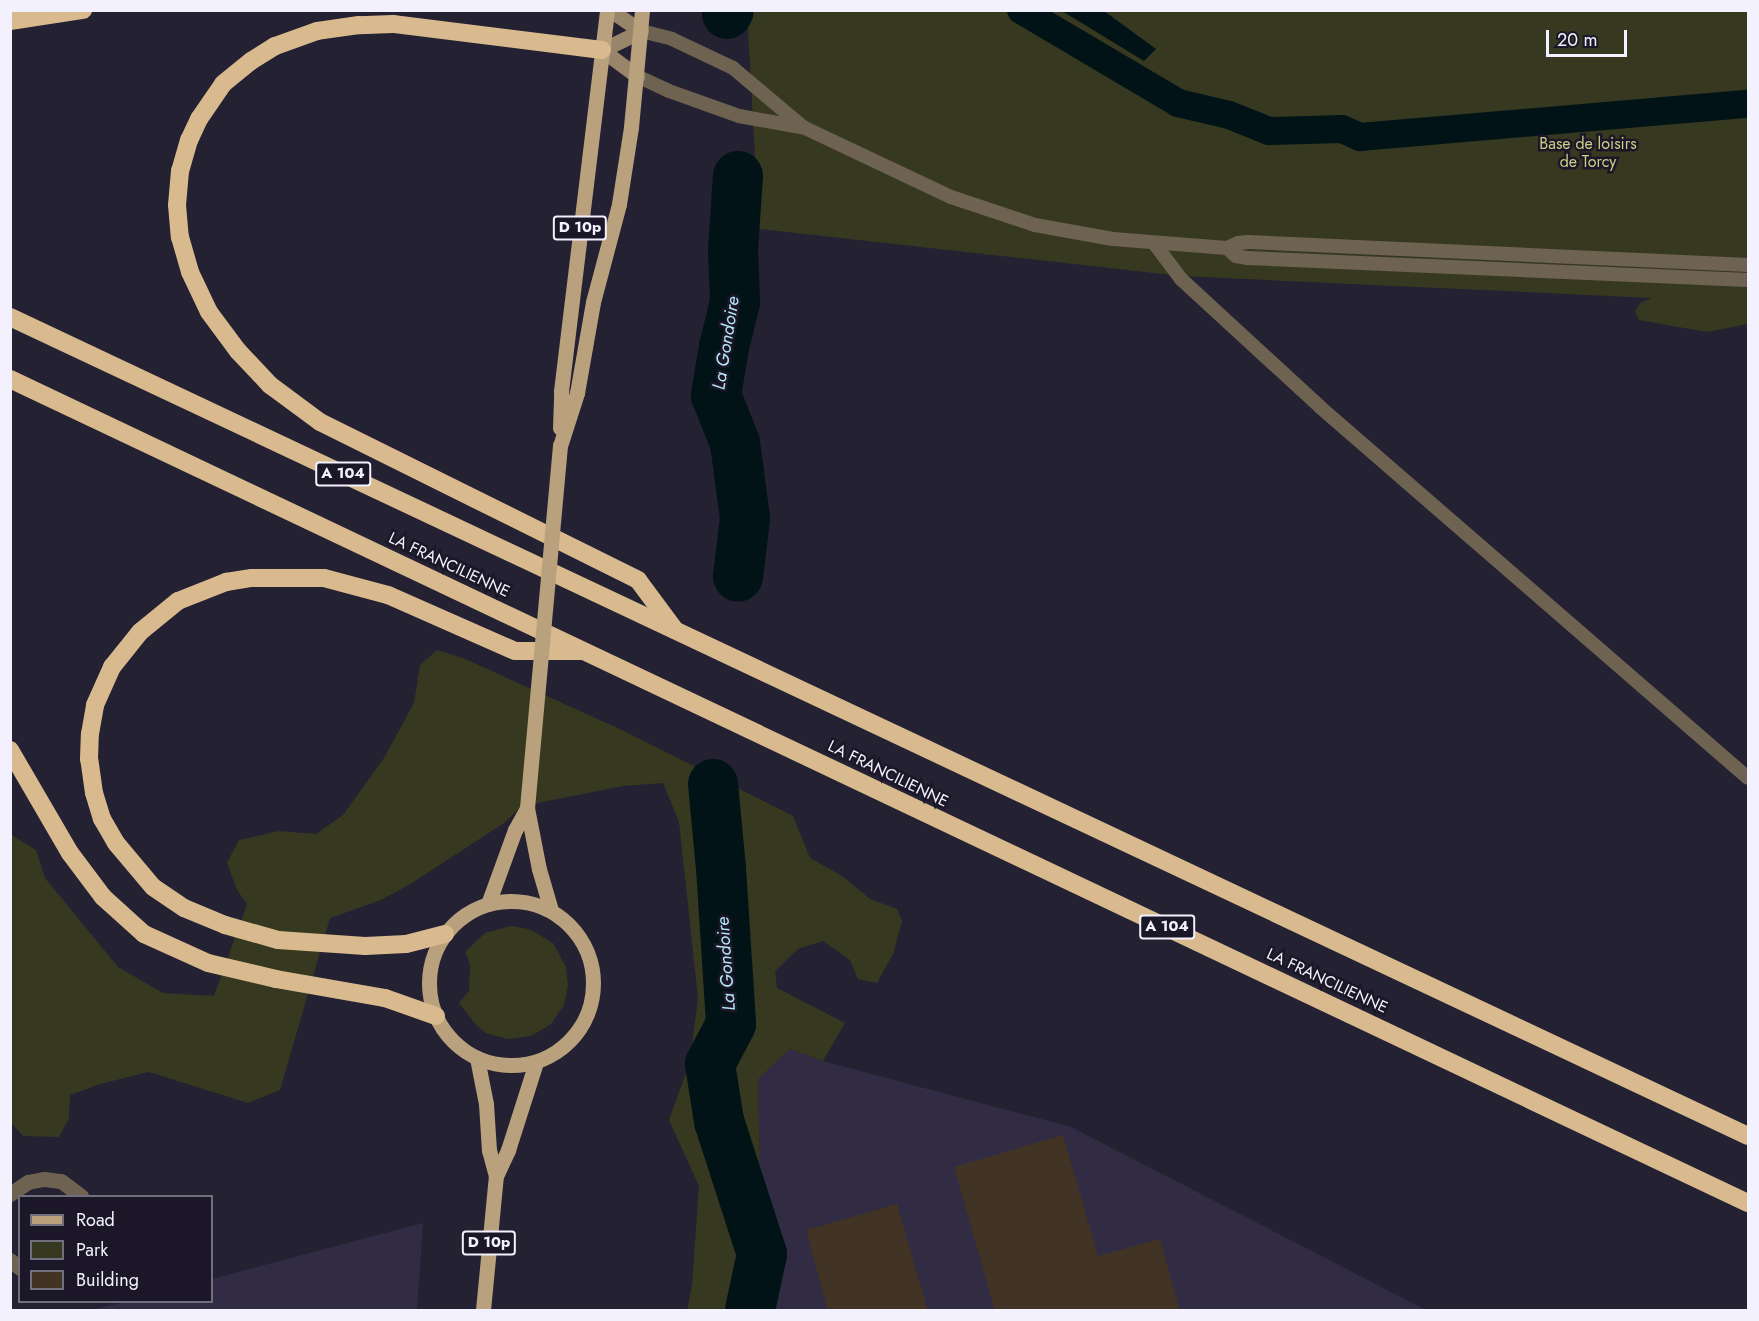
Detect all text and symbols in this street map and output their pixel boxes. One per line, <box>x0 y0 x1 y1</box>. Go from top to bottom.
scale bar <box>1549 18 1630 56</box>
text: 20 m <box>1557 27 1597 53</box>
park label: Base de loisirs de Torcy <box>1539 134 1637 172</box>
road number: D 10p <box>552 216 608 240</box>
water label: La Gondoire <box>708 295 744 391</box>
road number: A 104 <box>314 462 372 486</box>
street label: LA FRANCILIENNE <box>385 529 513 601</box>
street label: LA FRANCILIENNE <box>825 737 951 811</box>
road number: A 104 <box>1138 915 1196 939</box>
water label: La Gondoire <box>712 916 740 1012</box>
street label: LA FRANCILIENNE <box>1263 945 1391 1017</box>
legend <box>18 1195 213 1303</box>
text: Road <box>76 1207 115 1233</box>
road number: D 10p <box>460 1231 518 1255</box>
text: Park <box>76 1237 108 1263</box>
text: Building <box>76 1267 139 1293</box>

